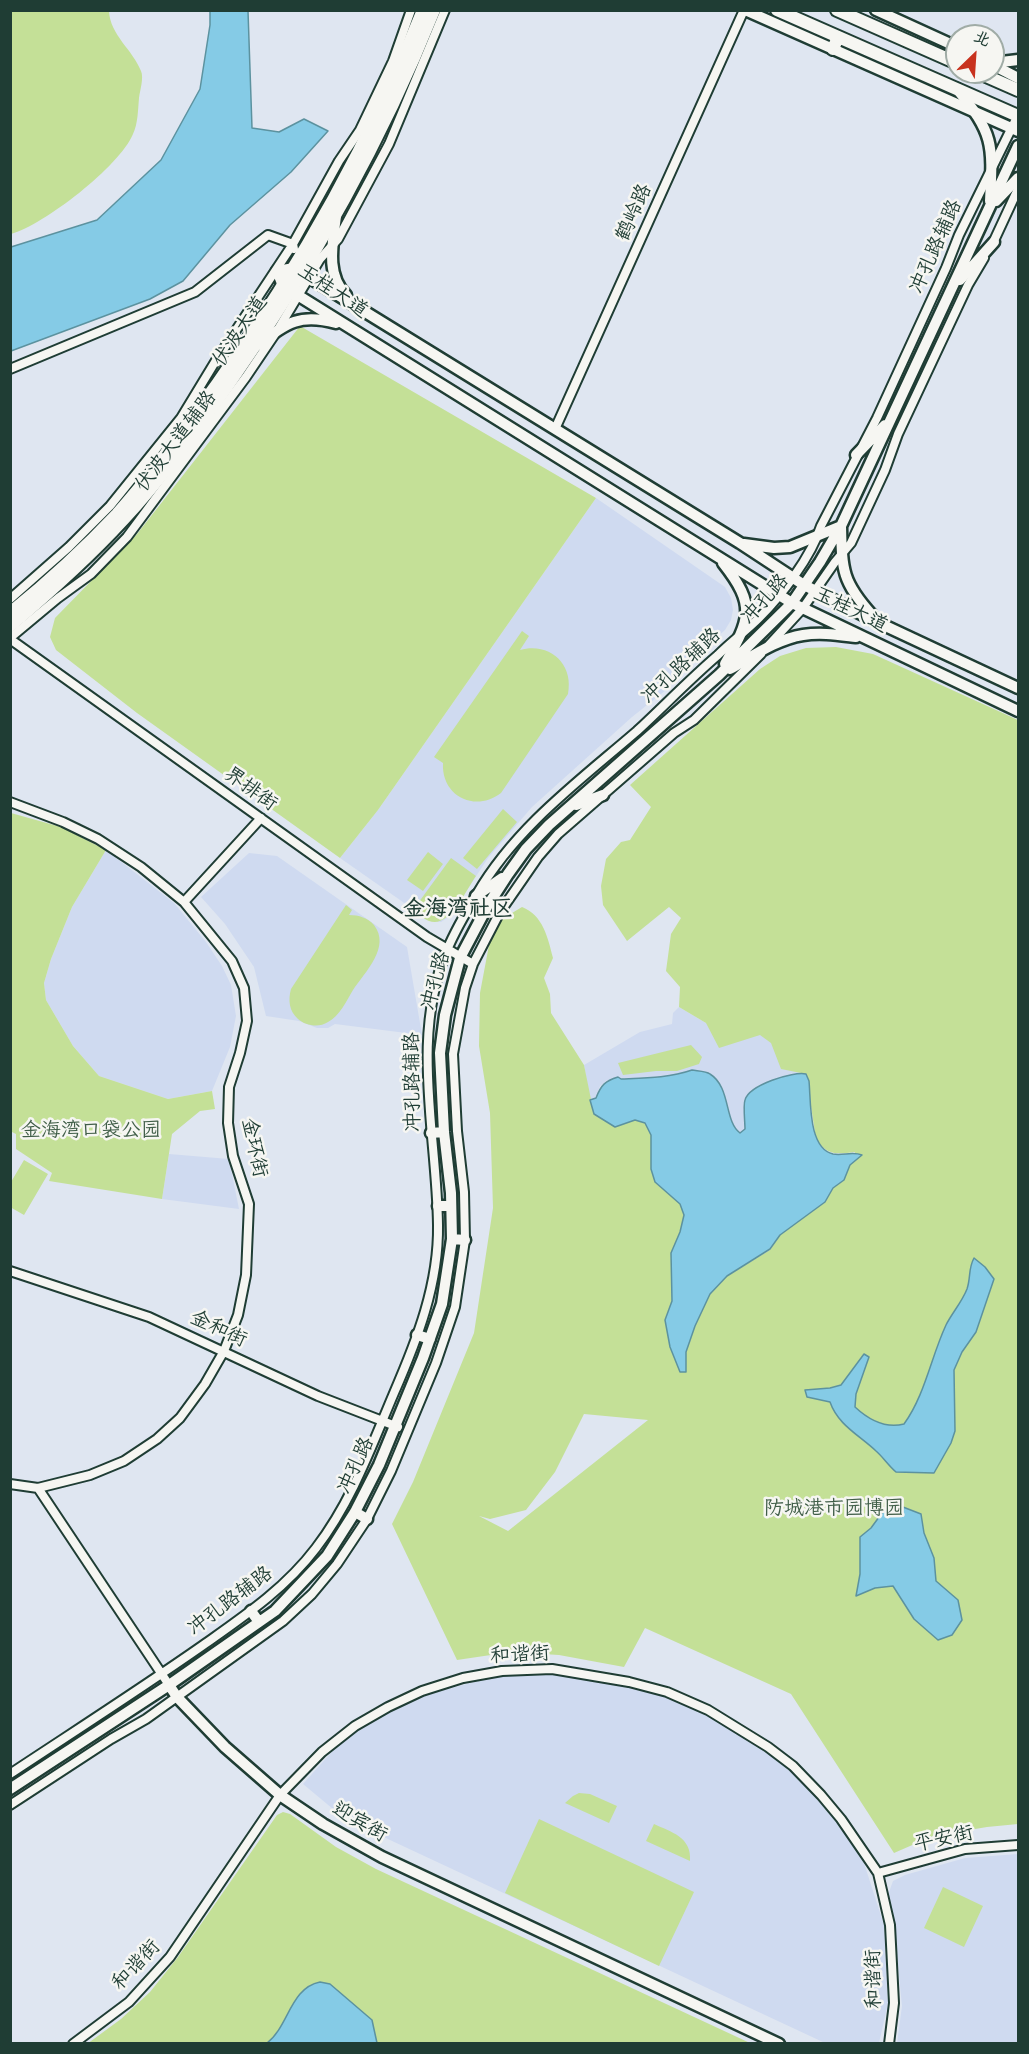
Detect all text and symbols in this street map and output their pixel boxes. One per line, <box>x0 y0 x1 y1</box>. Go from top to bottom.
north arrow <box>945 24 1005 84</box>
text: 北 <box>970 26 994 52</box>
street label: 鹤岭路 <box>612 181 658 245</box>
street label: 冲孔路辅路 <box>906 196 968 298</box>
street label: 玉桂大道 <box>292 260 372 324</box>
street label: 伏波大道 <box>209 292 273 372</box>
street label: 伏波大道辅路 <box>131 387 223 497</box>
street label: 冲孔路 <box>737 570 795 630</box>
street label: 玉桂大道 <box>809 583 891 639</box>
street label: 冲孔路辅路 <box>637 624 727 710</box>
street label: 界排街 <box>219 763 281 817</box>
district label: 金海湾社区 <box>403 897 513 923</box>
street label: 冲孔路 <box>418 949 456 1013</box>
street label: 冲孔路辅路 <box>401 1032 427 1132</box>
street label: 金环街 <box>235 1116 271 1180</box>
park label: 金海湾口袋公园 <box>21 1120 161 1144</box>
street label: 金和街 <box>186 1306 250 1354</box>
street label: 冲孔路 <box>333 1434 381 1498</box>
park label: 防城港市园博园 <box>764 1498 904 1522</box>
street label: 冲孔路辅路 <box>184 1562 278 1642</box>
street label: 和谐街 <box>489 1642 551 1670</box>
street label: 迎宾街 <box>327 1798 391 1848</box>
street label: 平安街 <box>912 1822 976 1858</box>
street label: 和谐街 <box>108 1936 166 1996</box>
street label: 和谐街 <box>862 1949 888 2009</box>

